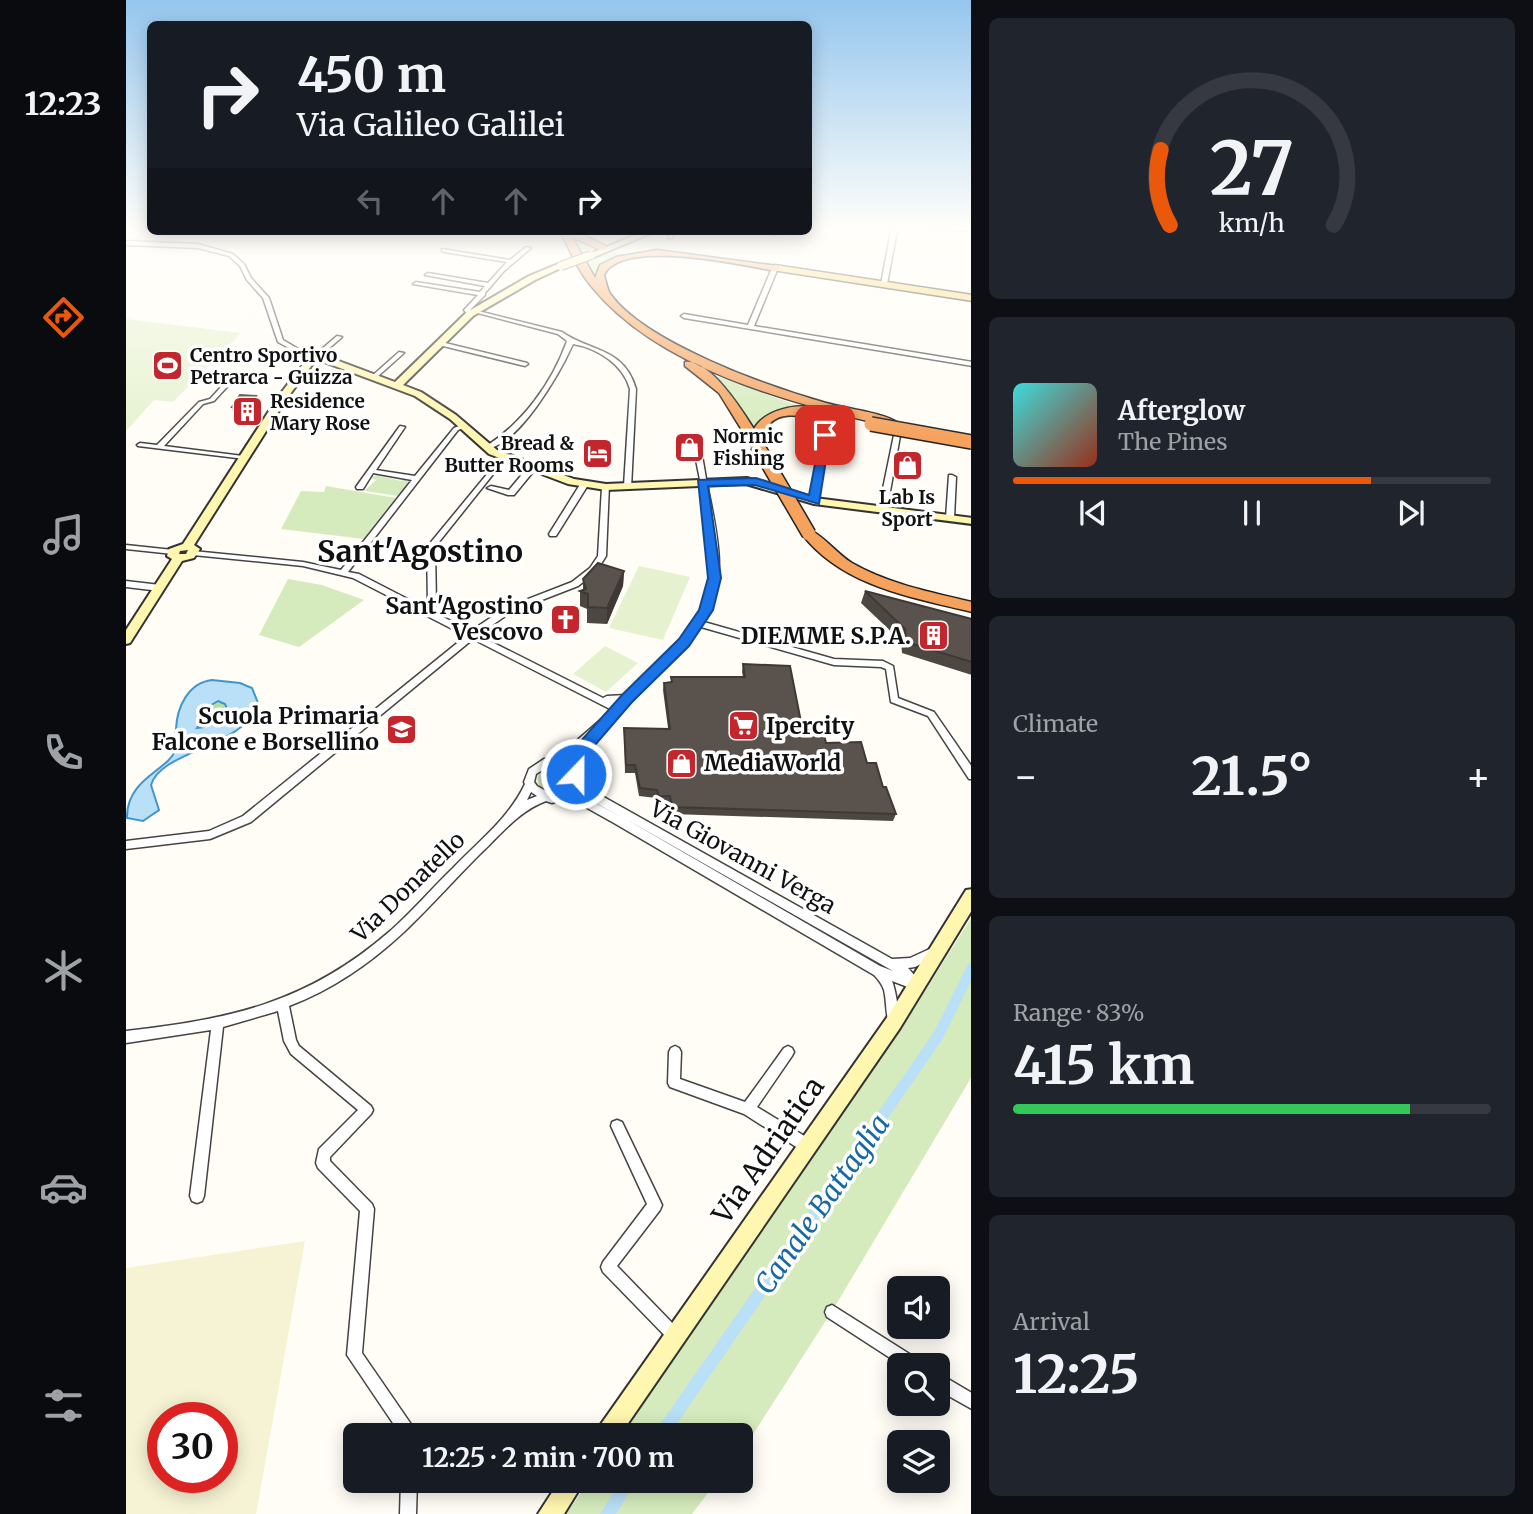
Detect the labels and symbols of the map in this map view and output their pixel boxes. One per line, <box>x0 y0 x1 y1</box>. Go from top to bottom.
place label: Centro Sportivo Petrarca - Guizza <box>190 343 353 389</box>
sports icon: Centro Sportivo Petrarca - Guizza <box>150 349 184 383</box>
place label: Residence Mary Rose <box>270 389 370 435</box>
building icon: Residence Mary Rose <box>230 395 264 429</box>
pin <box>795 405 855 465</box>
place label: Normic Fishing <box>713 424 785 470</box>
shop icon: Normic Fishing <box>673 430 707 464</box>
place label: Bread & Butter Rooms <box>445 431 574 477</box>
hotel icon: Bread & Butter Rooms <box>580 437 614 471</box>
shop icon: Lab Is Sport <box>890 449 924 483</box>
place label: Lab Is Sport <box>879 485 935 531</box>
district label: Sant'Agostino <box>317 532 523 570</box>
place label: Sant'Agostino Vescovo <box>385 591 543 646</box>
church icon: Sant'Agostino Vescovo <box>549 602 583 636</box>
building icon: DIEMME S.P.A. <box>917 619 951 653</box>
place label: DIEMME S.P.A. <box>741 621 911 650</box>
place label: Scuola Primaria Falcone e Borsellino <box>151 701 379 756</box>
supermarket icon: Ipercity <box>726 709 760 743</box>
place label: Ipercity <box>766 711 855 740</box>
school or university icon: Scuola Primaria Falcone e Borsellino <box>385 712 419 746</box>
position arrow <box>539 737 613 811</box>
shop icon: MediaWorld <box>664 746 698 780</box>
place label: MediaWorld <box>704 748 841 777</box>
street label: Via Giovanni Verga <box>644 793 841 920</box>
street label: Via Donatello <box>344 825 471 949</box>
street label: Via Adriatica <box>704 1070 832 1231</box>
water label: Canale Battaglia <box>747 1107 897 1301</box>
speed limit sign: 30 <box>147 1402 238 1493</box>

